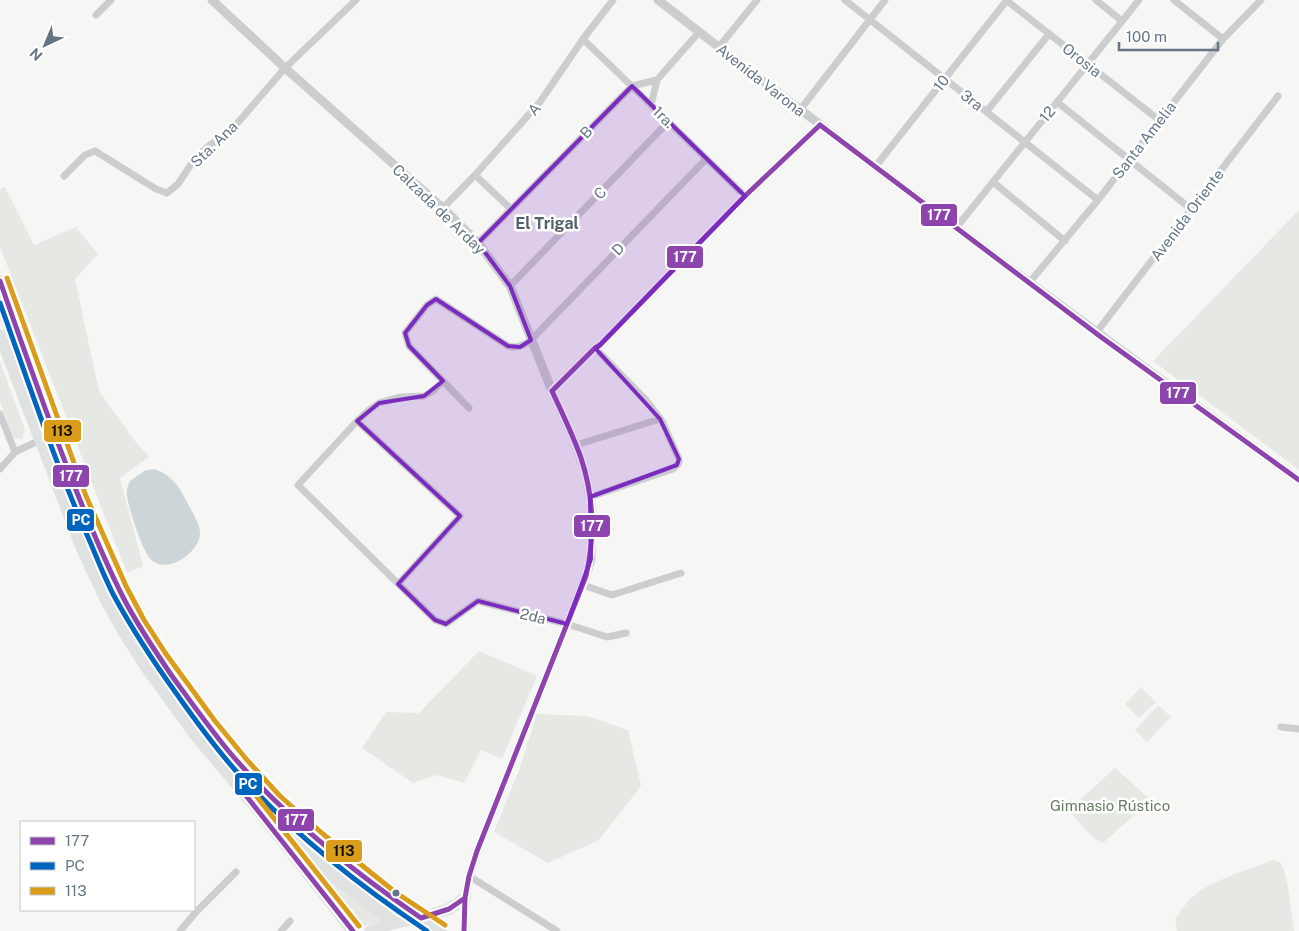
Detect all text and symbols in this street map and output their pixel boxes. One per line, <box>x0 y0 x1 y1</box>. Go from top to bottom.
north arrow <box>20 20 70 70</box>
scale bar <box>1119 20 1218 52</box>
text: 100 m <box>1126 28 1167 45</box>
street label: Avenida Varona <box>713 40 809 120</box>
street label: Orosia <box>1059 40 1105 80</box>
text: N <box>26 45 45 64</box>
street label: 10 <box>930 72 952 94</box>
street label: 3ra <box>958 86 986 114</box>
street label: Santa Amelia <box>1109 98 1179 182</box>
street label: A <box>524 99 544 119</box>
street label: 1ra. <box>650 103 678 131</box>
street label: 12 <box>1036 103 1058 125</box>
street label: Sta. Ana <box>187 118 241 170</box>
street label: B <box>576 122 596 142</box>
street label: Calzada de Arday <box>389 161 489 257</box>
street label: Avenida Oriente <box>1147 166 1227 264</box>
street label: C <box>590 183 610 203</box>
line badge: 177 <box>920 203 958 227</box>
text: 177 <box>927 207 951 223</box>
district label: El Trigal <box>515 214 579 233</box>
street label: D <box>608 239 628 259</box>
line badge: 177 <box>666 245 704 269</box>
text: 177 <box>673 249 697 265</box>
line badge: 177 <box>1159 381 1197 405</box>
text: 177 <box>1166 385 1190 401</box>
line badge: 113 <box>43 419 82 443</box>
text: 113 <box>51 423 73 439</box>
line badge: 177 <box>52 464 90 488</box>
text: 177 <box>59 468 83 484</box>
line badge: PC <box>66 508 95 532</box>
text: PC <box>71 512 91 528</box>
line badge: 177 <box>573 514 611 538</box>
text: 177 <box>580 518 604 534</box>
street label: 2da <box>518 605 548 627</box>
line badge: PC <box>234 772 263 796</box>
text: PC <box>238 776 258 792</box>
park label: Gimnasio Rústico <box>1050 797 1170 814</box>
line badge: 177 <box>277 808 315 832</box>
text: 177 <box>284 812 308 828</box>
legend <box>20 821 195 911</box>
text: 177 <box>65 832 89 849</box>
line badge: 113 <box>325 839 363 863</box>
text: 113 <box>333 843 355 859</box>
text: PC <box>65 857 85 874</box>
text: 113 <box>65 882 87 899</box>
unlabelled marker <box>391 888 401 898</box>

